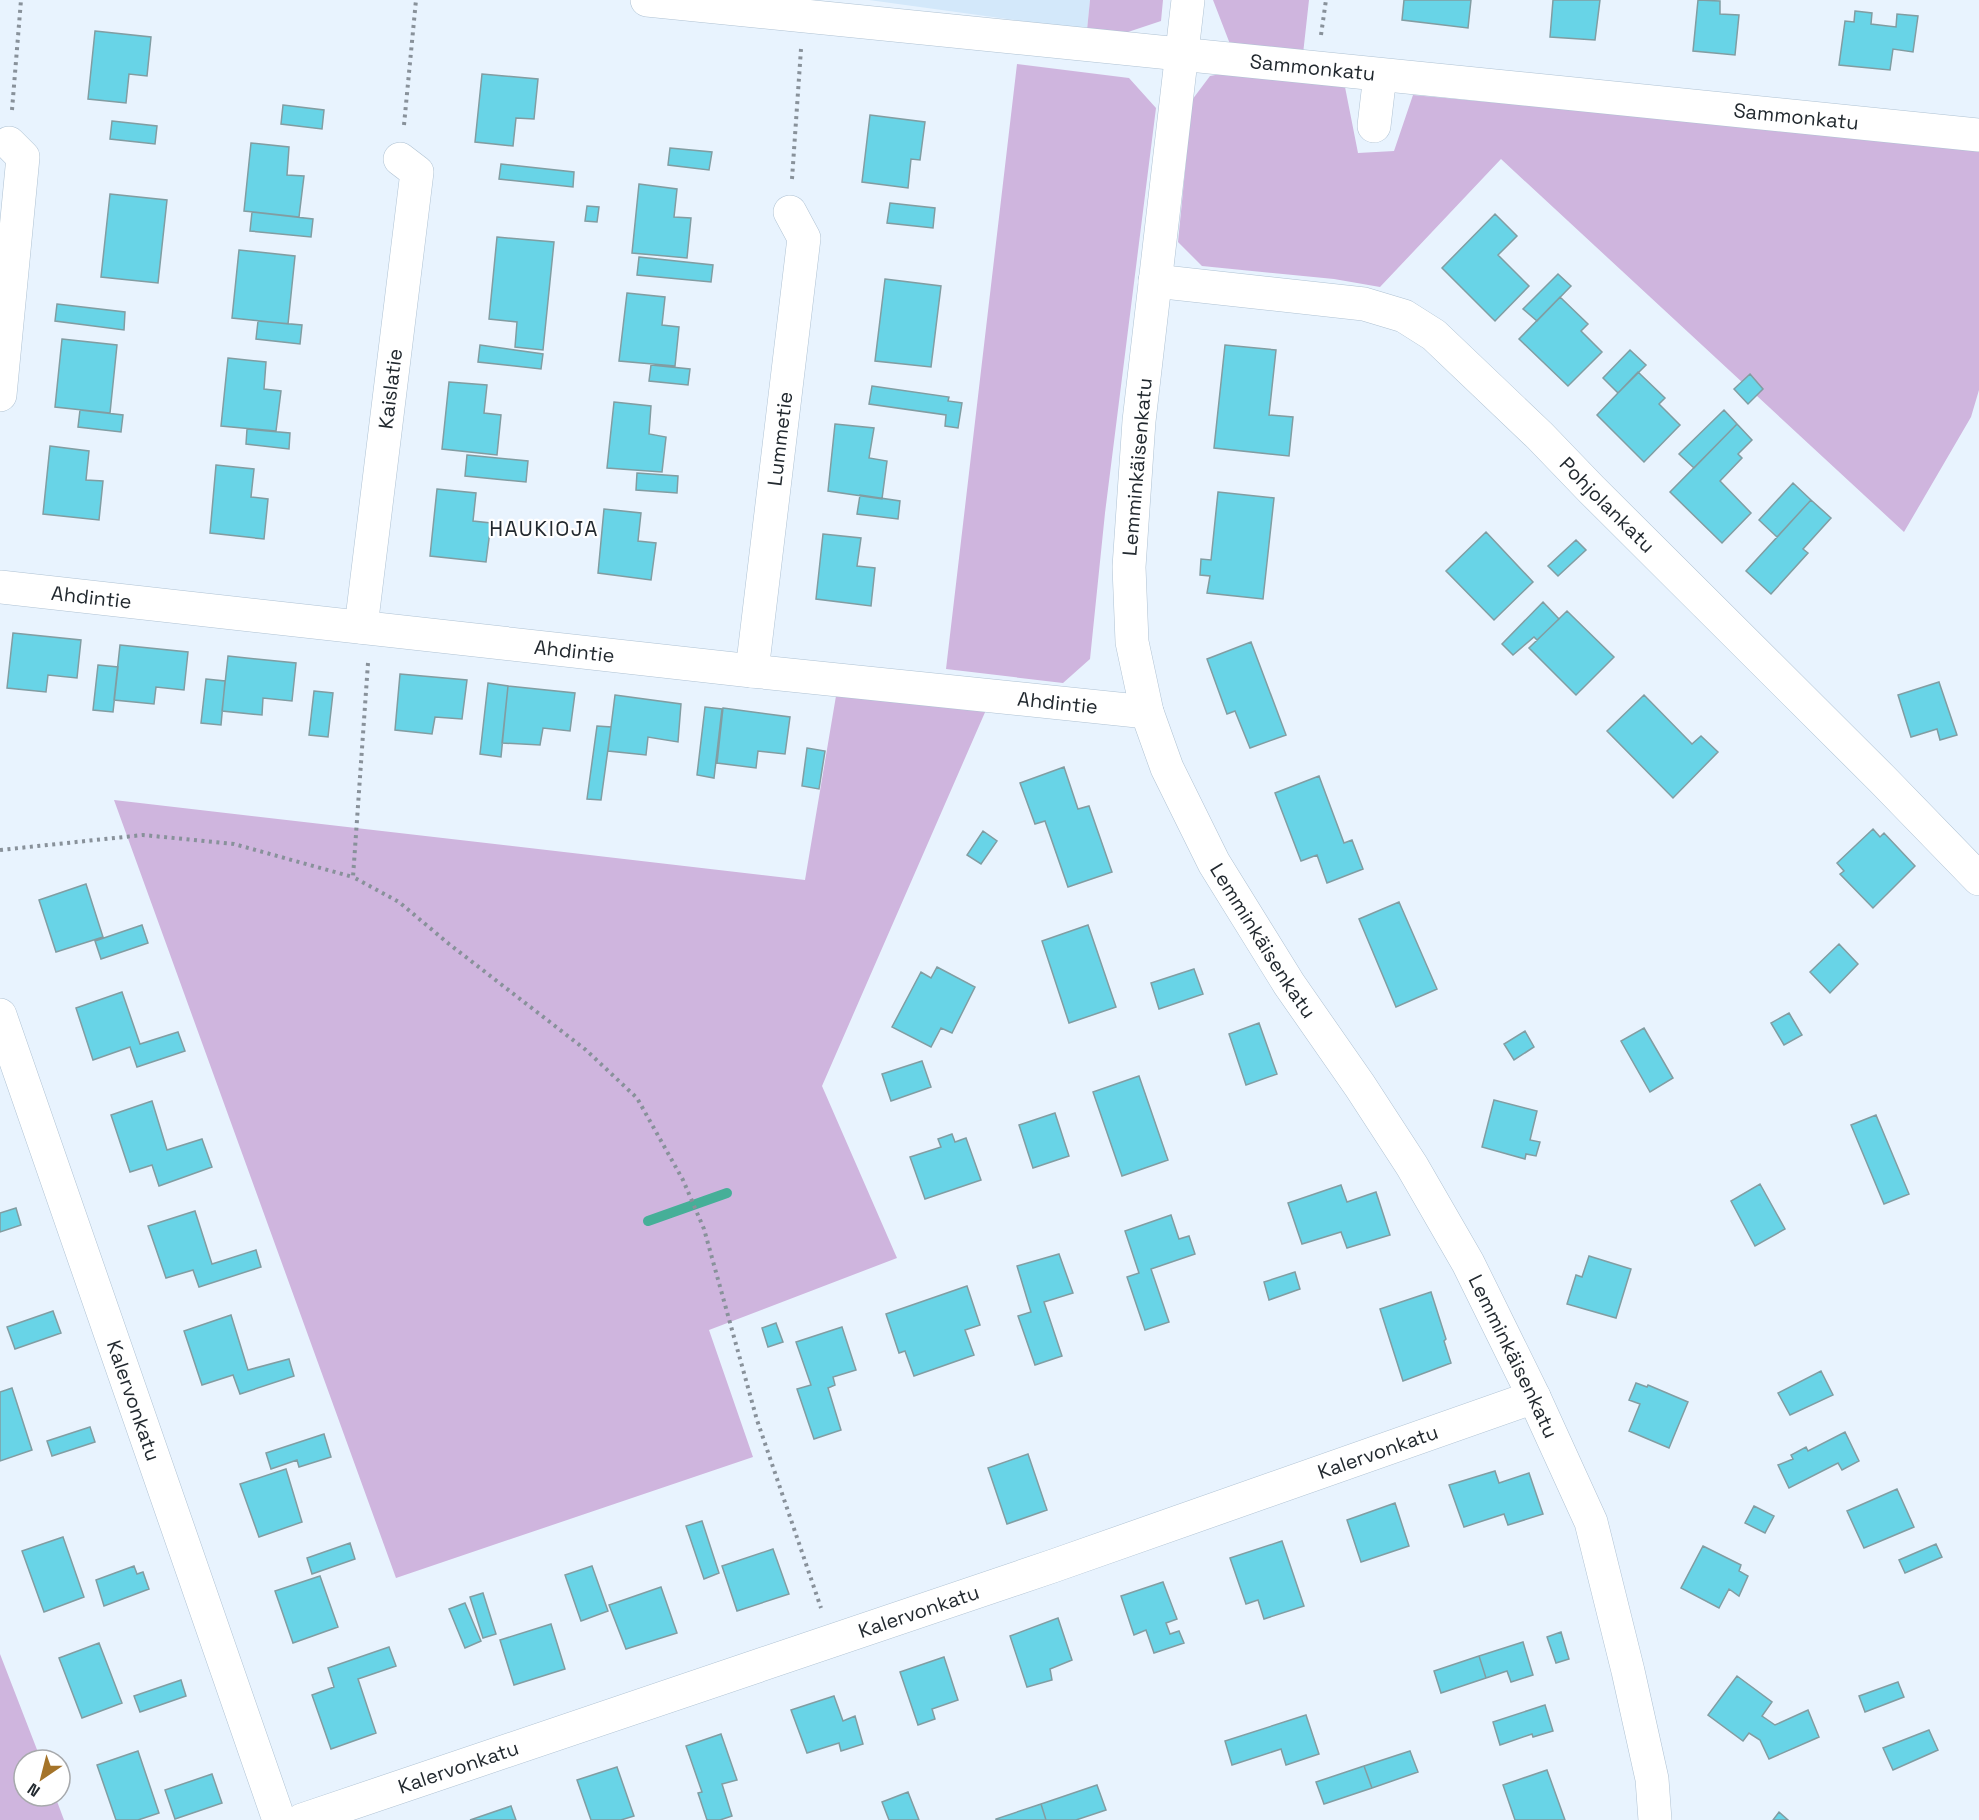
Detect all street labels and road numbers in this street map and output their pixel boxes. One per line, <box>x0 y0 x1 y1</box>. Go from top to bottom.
street label: Sammonkatu <box>1249 48 1376 87</box>
street label: Sammonkatu <box>1732 97 1860 136</box>
street label: Kaislatie <box>372 347 408 431</box>
street label: Lemminkäisenkatu <box>1116 377 1158 557</box>
street label: Lummetie <box>761 390 798 487</box>
street label: Pohjolankatu <box>1554 451 1660 558</box>
street label: Ahdintie <box>50 580 133 615</box>
street label: Ahdintie <box>533 634 616 669</box>
street label: Ahdintie <box>1016 686 1099 720</box>
street label: Lemminkäisenkatu <box>1204 858 1322 1023</box>
street label: Lemminkäisenkatu <box>1463 1270 1564 1442</box>
street label: Kalervonkatu <box>101 1337 167 1464</box>
street label: Kalervonkatu <box>1314 1419 1441 1485</box>
street label: Kalervonkatu <box>855 1579 982 1644</box>
street label: Kalervonkatu <box>395 1735 522 1800</box>

